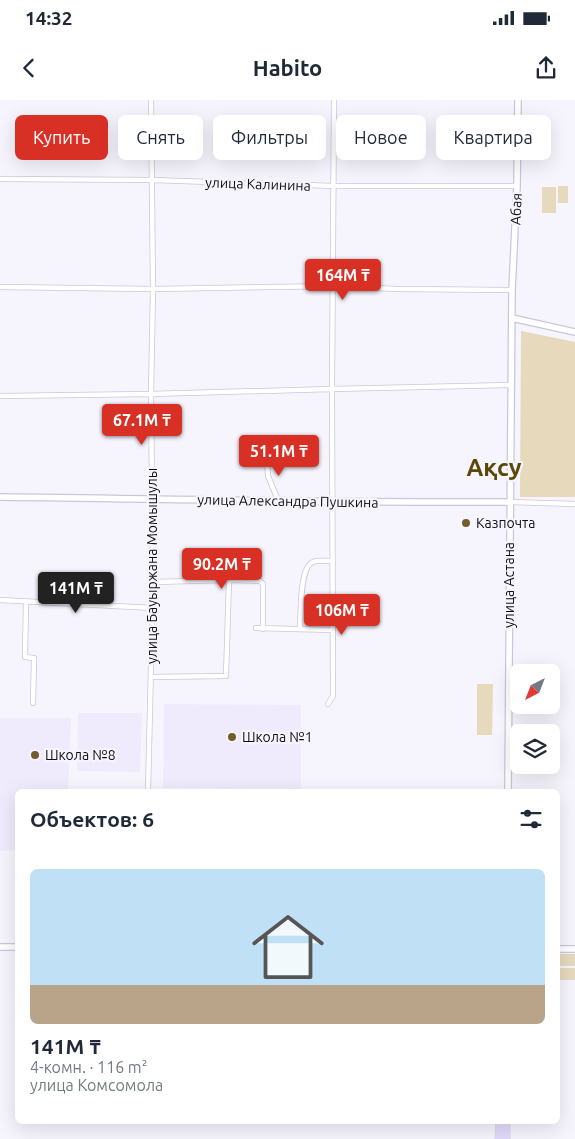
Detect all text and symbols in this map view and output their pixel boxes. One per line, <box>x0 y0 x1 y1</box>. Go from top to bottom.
text: 14:32 <box>25 7 73 29</box>
icon: back <box>15 54 43 82</box>
icon: share <box>532 54 560 82</box>
text: Habito <box>253 55 322 80</box>
chip: Купить <box>15 115 108 160</box>
chip: Снять <box>118 115 203 160</box>
chip: Фильтры <box>213 115 326 160</box>
chip: Новое <box>336 115 426 160</box>
chip: Квартира <box>436 115 551 160</box>
street label: улица Калинина <box>205 174 311 194</box>
street label: Абая <box>507 193 525 225</box>
pin: 164M ₸ <box>302 258 384 301</box>
text: 164M ₸ <box>316 266 370 284</box>
pin: 67.1M ₸ <box>96 404 188 446</box>
text: 67.1M ₸ <box>113 411 171 429</box>
pin: 51.1M ₸ <box>233 434 325 477</box>
text: 51.1M ₸ <box>250 442 308 460</box>
district label: Ақсу <box>466 454 522 481</box>
street label: улица Бауыржана Момышулы <box>144 468 160 664</box>
street label: улица Александра Пушкина <box>197 491 379 511</box>
place label: Казпочта <box>476 515 535 531</box>
marker: Казпочта <box>460 517 472 529</box>
street label: улица Астана <box>501 542 517 628</box>
pin: 90.2M ₸ <box>176 548 268 590</box>
text: 90.2M ₸ <box>193 555 251 573</box>
pin: 141M ₸ <box>35 572 117 614</box>
text: 141M ₸ <box>49 579 103 597</box>
pin: 106M ₸ <box>301 594 383 636</box>
text: 106M ₸ <box>315 601 369 619</box>
north arrow <box>510 664 560 714</box>
map controls <box>510 664 560 774</box>
button: layers <box>510 724 560 774</box>
place label: Школа №1 <box>242 729 313 745</box>
marker: Школа №1 <box>226 731 238 743</box>
place label: Школа №8 <box>45 747 116 763</box>
marker: Школа №8 <box>29 749 41 761</box>
icon: filters <box>517 805 545 833</box>
text: Объектов: 6 <box>30 807 154 831</box>
icon: home <box>243 902 333 992</box>
text: 141M ₸ <box>30 1034 101 1058</box>
text: 4-комн. · 116 m² <box>30 1058 147 1076</box>
text: улица Комсомола <box>30 1076 163 1094</box>

